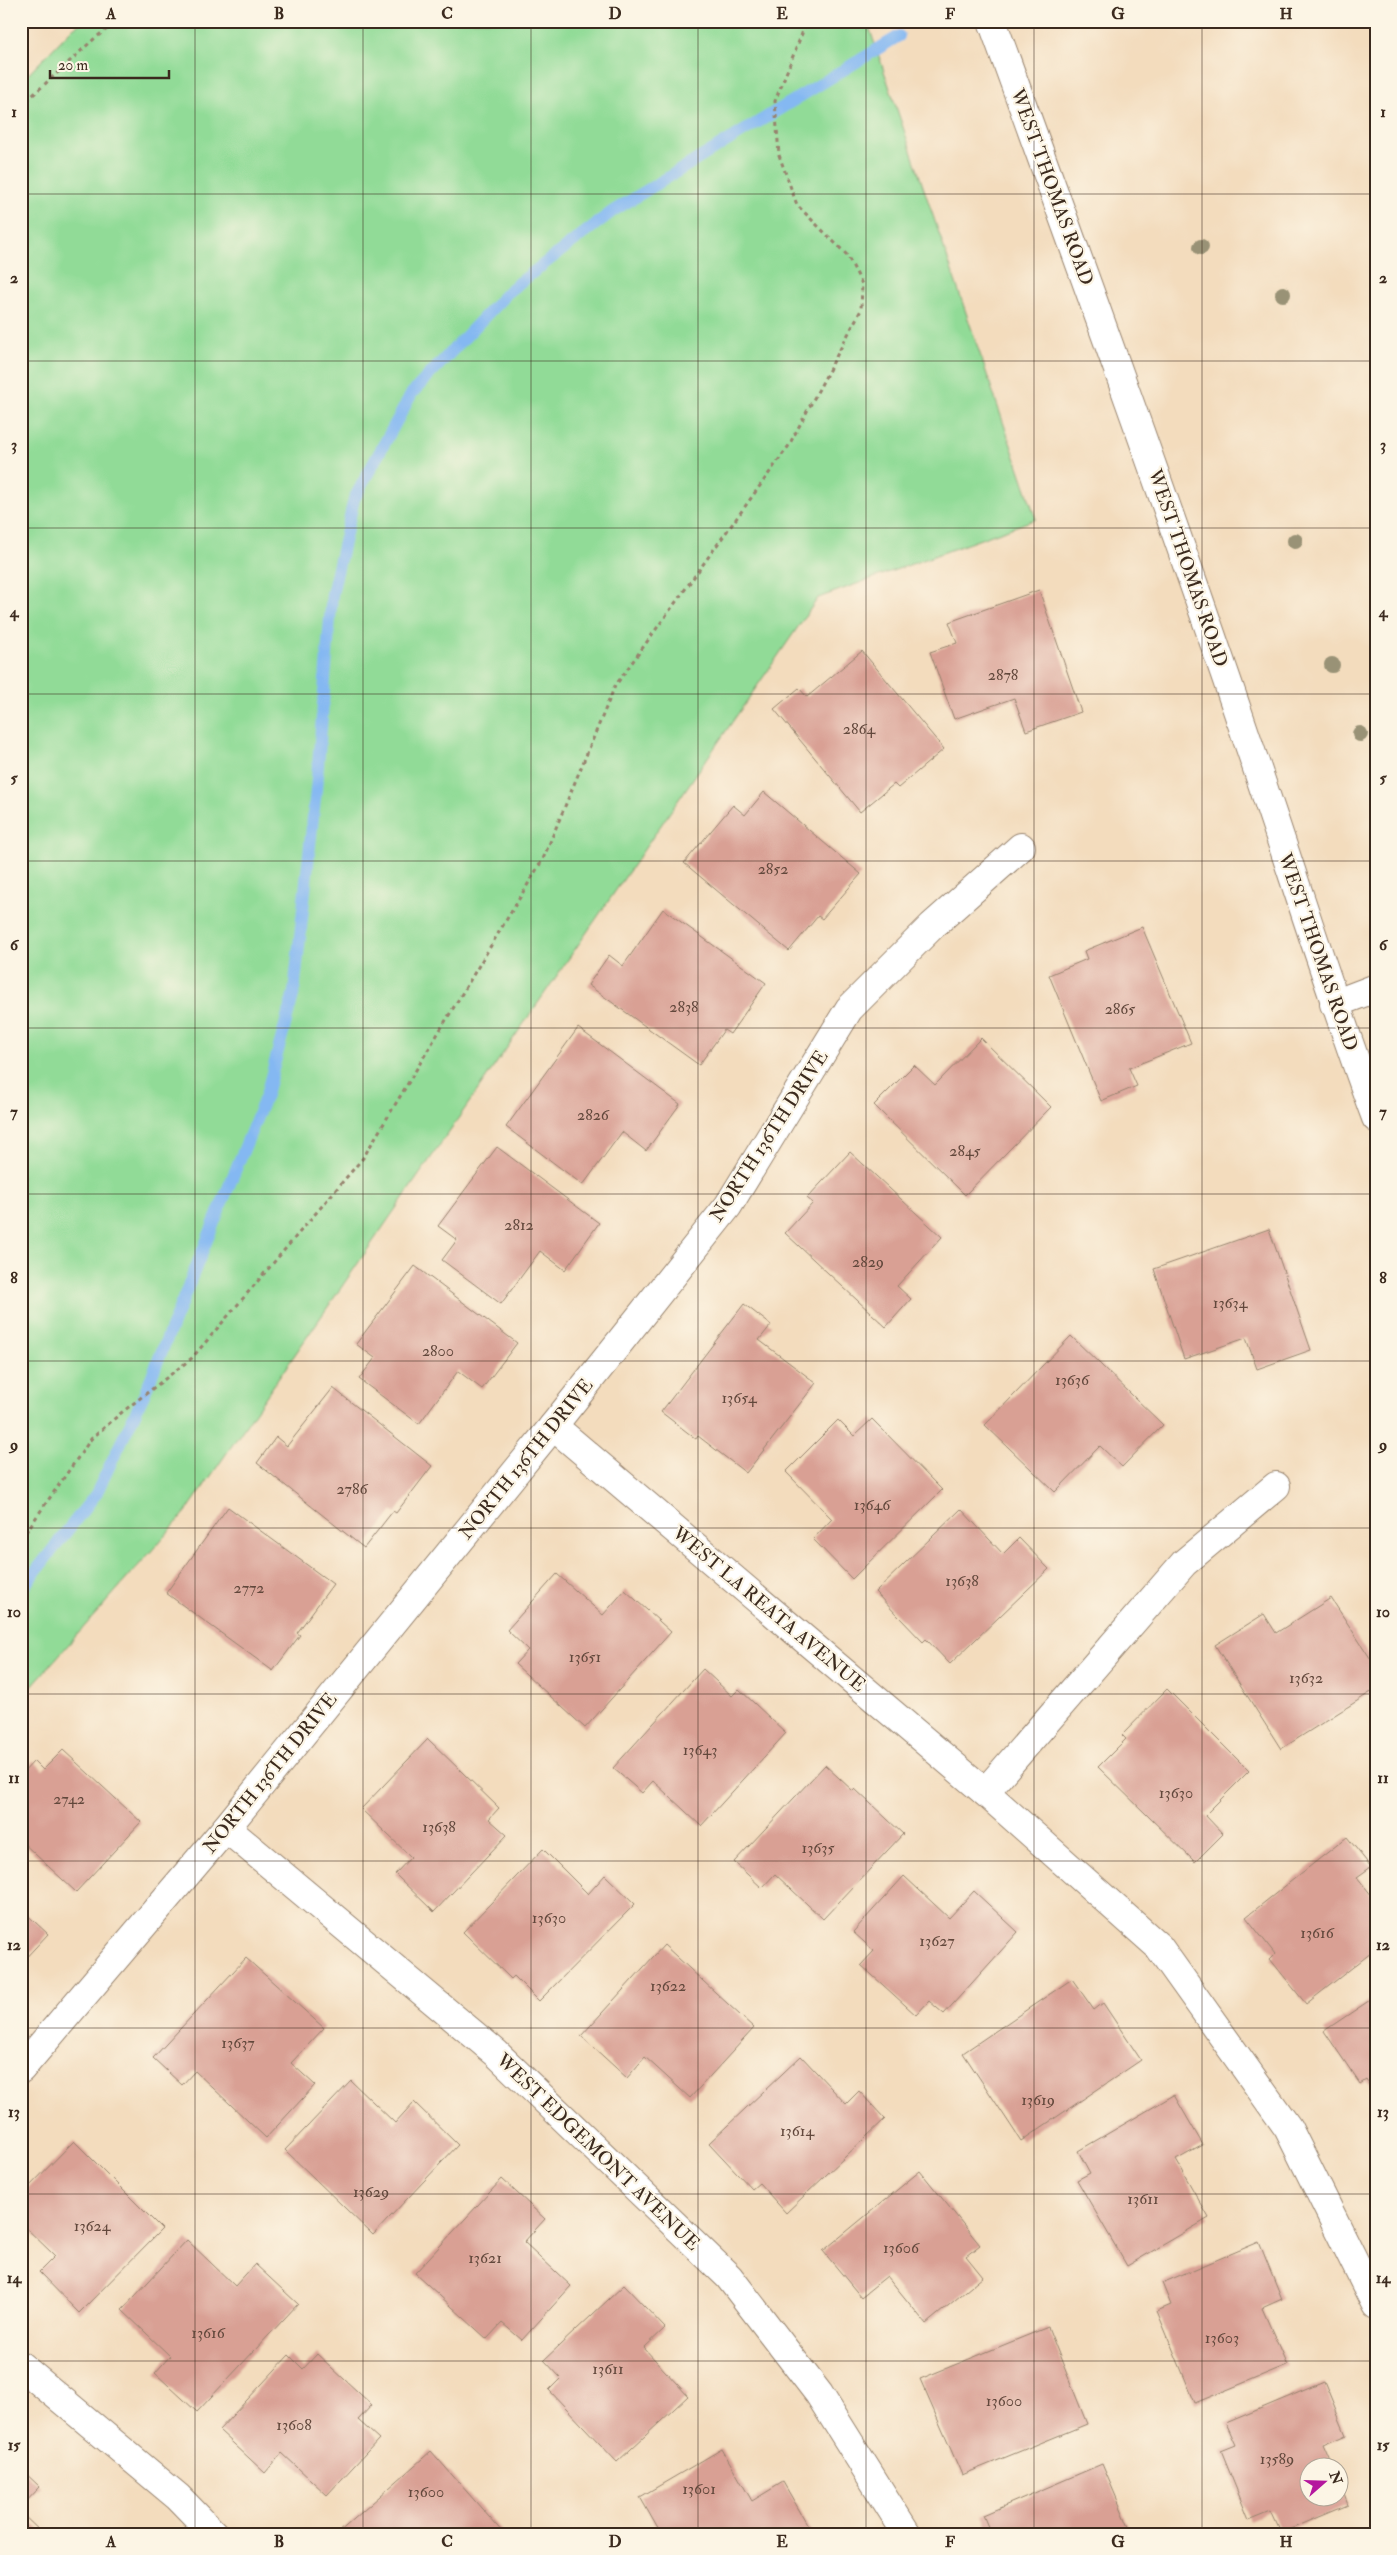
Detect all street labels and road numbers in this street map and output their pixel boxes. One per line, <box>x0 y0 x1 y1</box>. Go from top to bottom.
street label: WEST THOMAS ROAD <box>1005 84 1099 289</box>
street label: WEST THOMAS ROAD <box>1143 465 1233 670</box>
street label: WEST THOMAS ROAD <box>1273 849 1363 1054</box>
street label: NORTH 136TH DRIVE <box>705 1045 834 1226</box>
street label: NORTH 136TH DRIVE <box>454 1374 598 1544</box>
street label: WEST LA REATA AVENUE <box>667 1520 871 1697</box>
street label: NORTH 136TH DRIVE <box>198 1688 342 1858</box>
street label: WEST EDGEMONT AVENUE <box>491 2048 705 2256</box>

